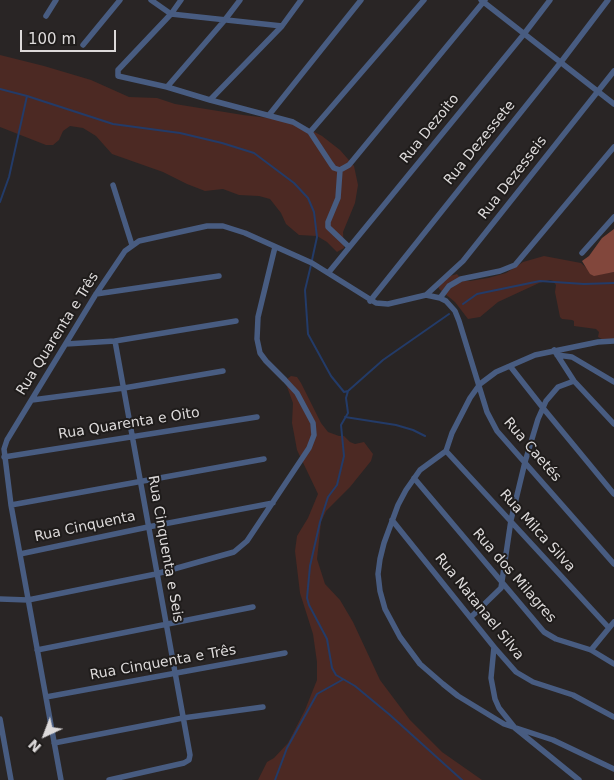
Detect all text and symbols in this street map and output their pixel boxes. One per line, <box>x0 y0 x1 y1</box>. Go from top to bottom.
scale bar <box>22 20 119 52</box>
text: 100 m <box>28 30 76 48</box>
street label: Rua Dezoito <box>397 91 463 167</box>
street label: Rua Dezessete <box>441 97 519 189</box>
street label: Rua Dezesseis <box>475 133 551 223</box>
street label: Rua Quarenta e Três <box>13 269 103 399</box>
street label: Rua Quarenta e Oito <box>57 405 201 443</box>
street label: Rua Caetés <box>500 415 564 485</box>
street label: Rua Cinquenta e Seis <box>144 474 186 624</box>
street label: Rua Milca Silva <box>496 486 578 576</box>
street label: Rua Cinquenta <box>33 508 137 546</box>
street label: Rua dos Milagres <box>469 526 559 626</box>
street label: Rua Natanael Silva <box>431 550 527 664</box>
street label: Rua Cinquenta e Três <box>89 642 237 684</box>
north arrow <box>20 710 70 760</box>
text: N <box>25 736 45 756</box>

